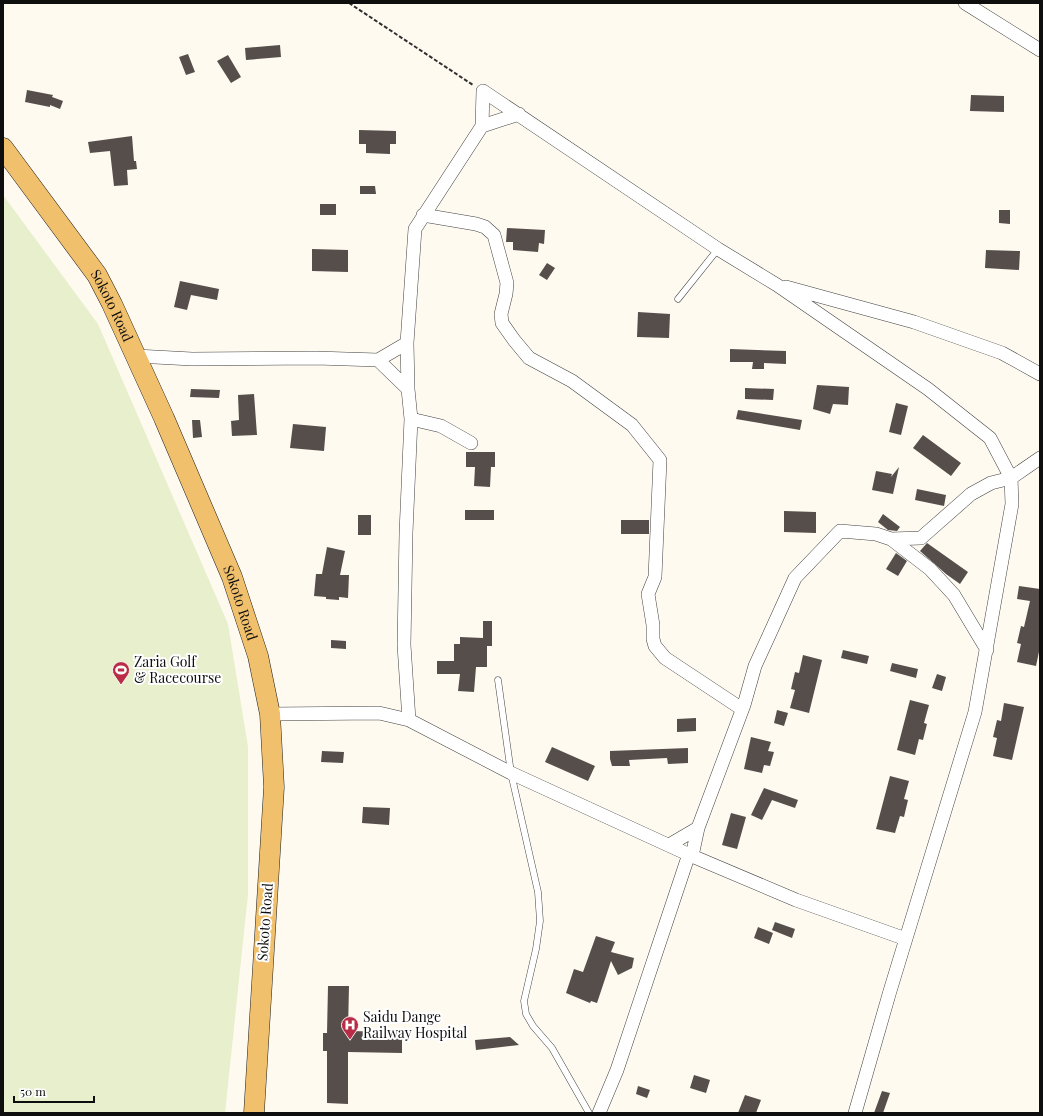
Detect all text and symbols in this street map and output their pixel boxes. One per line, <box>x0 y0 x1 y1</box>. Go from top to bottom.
street label: Sokoto Road <box>87 265 138 345</box>
street label: Sokoto Road <box>219 562 262 643</box>
place label: Zaria Golf & Racecourse <box>134 652 221 687</box>
sports icon: Zaria Golf & Racecourse <box>111 660 131 685</box>
street label: Sokoto Road <box>252 882 277 962</box>
place label: Saidu Dange Railway Hospital <box>363 1007 467 1042</box>
hospital icon: Saidu Dange Railway Hospital <box>340 1015 360 1040</box>
scale bar <box>14 1078 94 1104</box>
text: 50 m <box>20 1083 46 1099</box>

